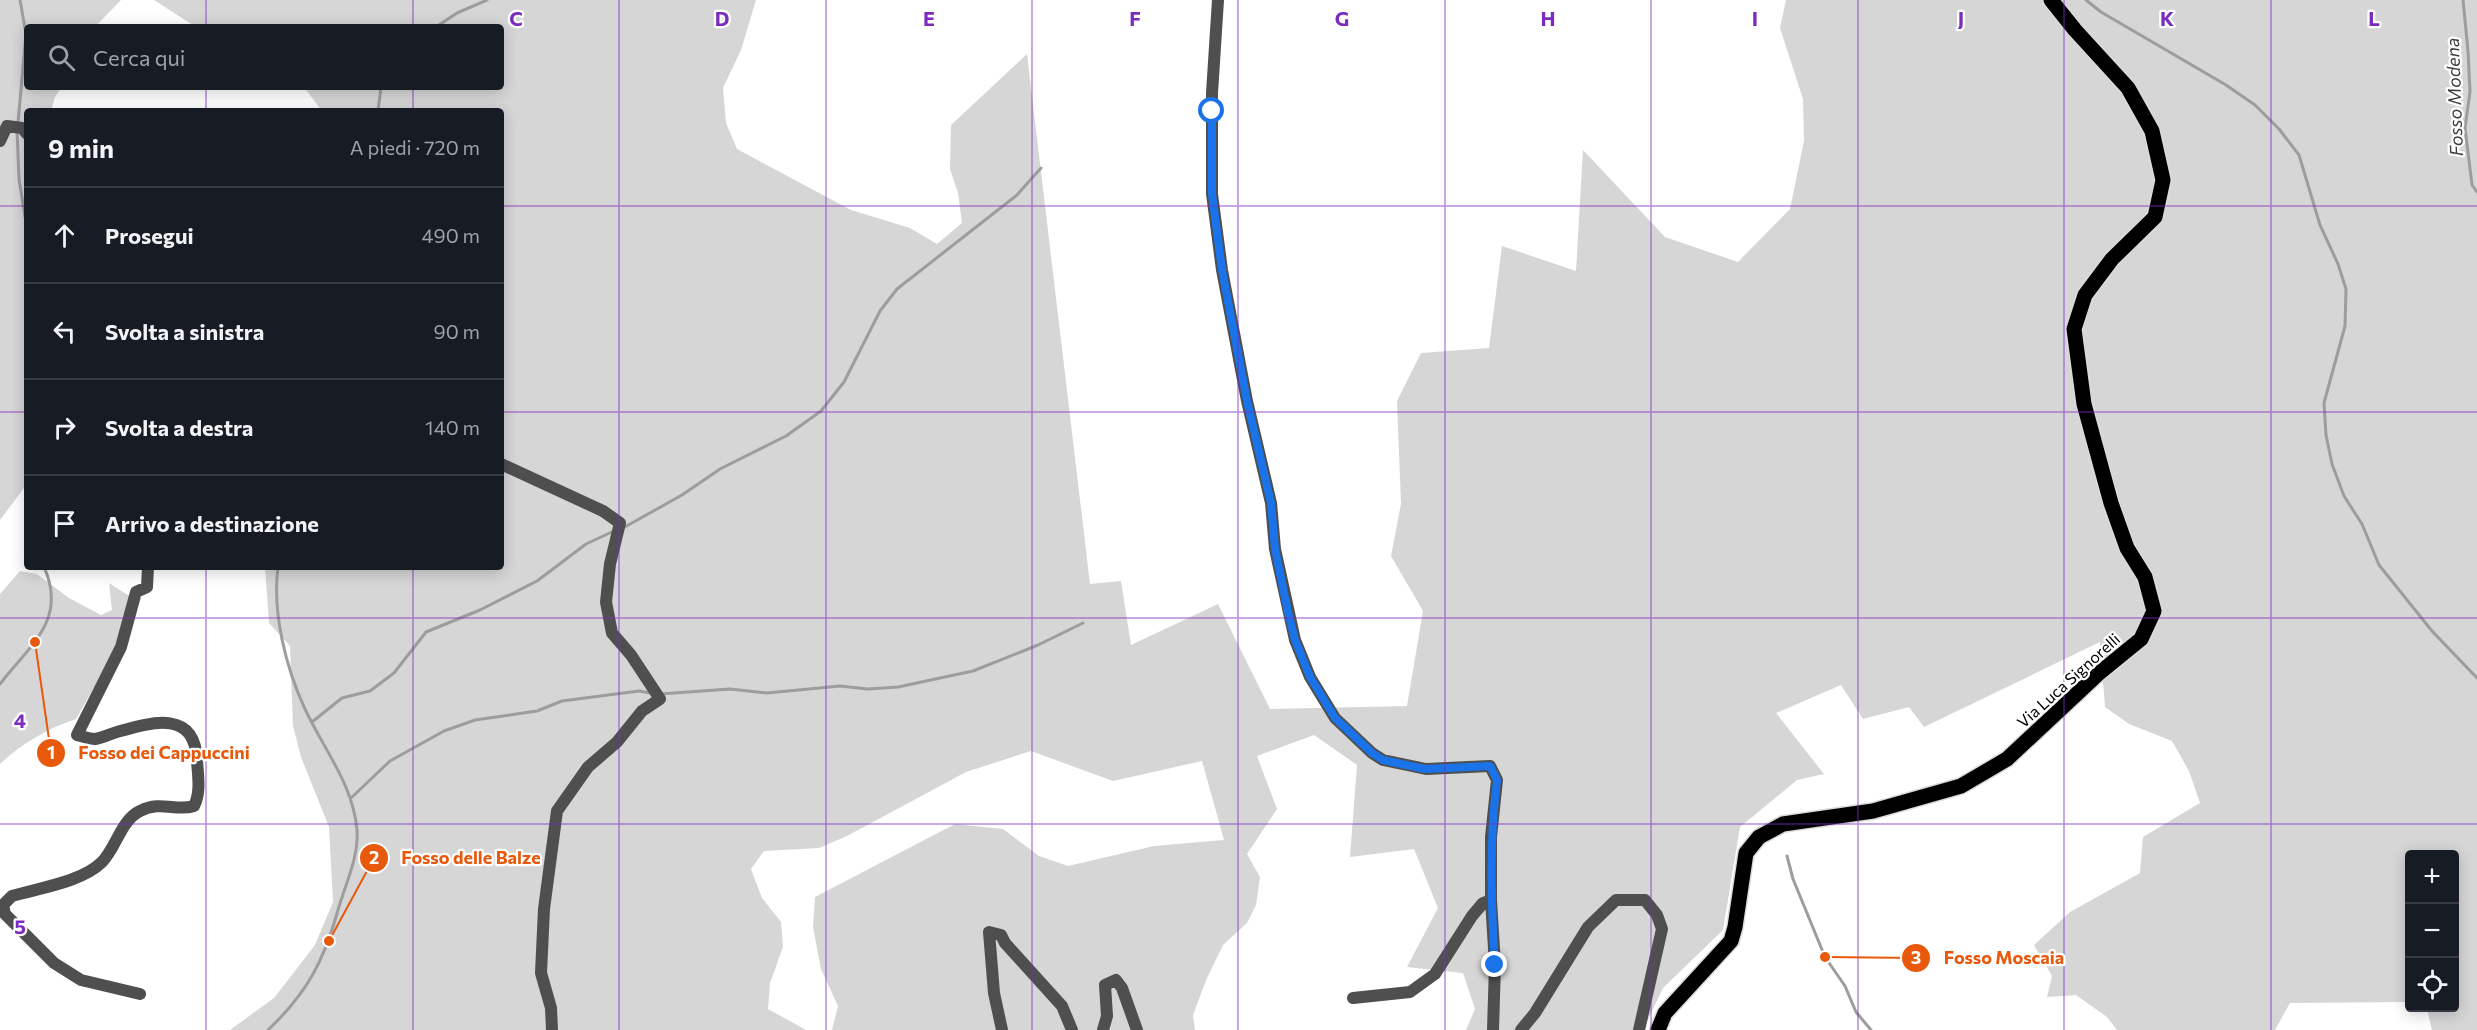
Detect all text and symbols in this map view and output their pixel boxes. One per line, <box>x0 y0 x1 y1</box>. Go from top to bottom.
text: C <box>509 6 523 30</box>
text: D <box>715 6 729 30</box>
text: E <box>923 6 935 30</box>
text: F <box>1129 6 1141 30</box>
text: G <box>1335 6 1349 30</box>
text: H <box>1541 6 1556 30</box>
text: I <box>1752 6 1758 30</box>
text: J <box>1958 6 1964 30</box>
text: K <box>2160 6 2174 30</box>
text: L <box>2368 6 2380 30</box>
search box <box>24 24 504 90</box>
water label: Fosso Modena <box>2441 37 2467 157</box>
icon: search <box>45 41 78 74</box>
text: Cerca qui <box>93 44 185 71</box>
route start <box>1198 97 1224 123</box>
text: 9 min <box>48 132 114 163</box>
text: A piedi · 720 m <box>350 135 480 159</box>
icon: ahead <box>48 219 81 252</box>
text: Prosegui <box>105 222 194 249</box>
text: 490 m <box>422 223 480 247</box>
icon: left <box>48 315 81 348</box>
text: Svolta a sinistra <box>105 318 264 345</box>
text: 90 m <box>434 319 480 343</box>
icon: right <box>48 411 81 444</box>
text: Svolta a destra <box>105 414 253 441</box>
text: 140 m <box>425 415 480 439</box>
icon: arrive <box>48 507 81 540</box>
text: Arrivo a destinazione <box>105 510 319 537</box>
street label: Via Luca Signorelli <box>2013 629 2123 731</box>
text: 4 <box>14 708 26 732</box>
callout: Fosso dei Cappuccini <box>36 735 262 771</box>
text: 1 <box>47 741 55 763</box>
text: Fosso dei Cappuccini <box>78 741 250 763</box>
callout: Fosso delle Balze <box>359 840 553 876</box>
text: 2 <box>369 846 379 868</box>
text: Fosso delle Balze <box>401 846 541 868</box>
map controls <box>2405 850 2459 1012</box>
button: + <box>2405 850 2459 904</box>
button: − <box>2405 904 2459 958</box>
text: 5 <box>14 914 26 938</box>
callout: Fosso Moscaia <box>1901 940 2076 976</box>
text: 3 <box>1911 946 1921 968</box>
text: Fosso Moscaia <box>1944 946 2064 968</box>
route end <box>1481 951 1507 977</box>
button: locate <box>2405 958 2459 1012</box>

